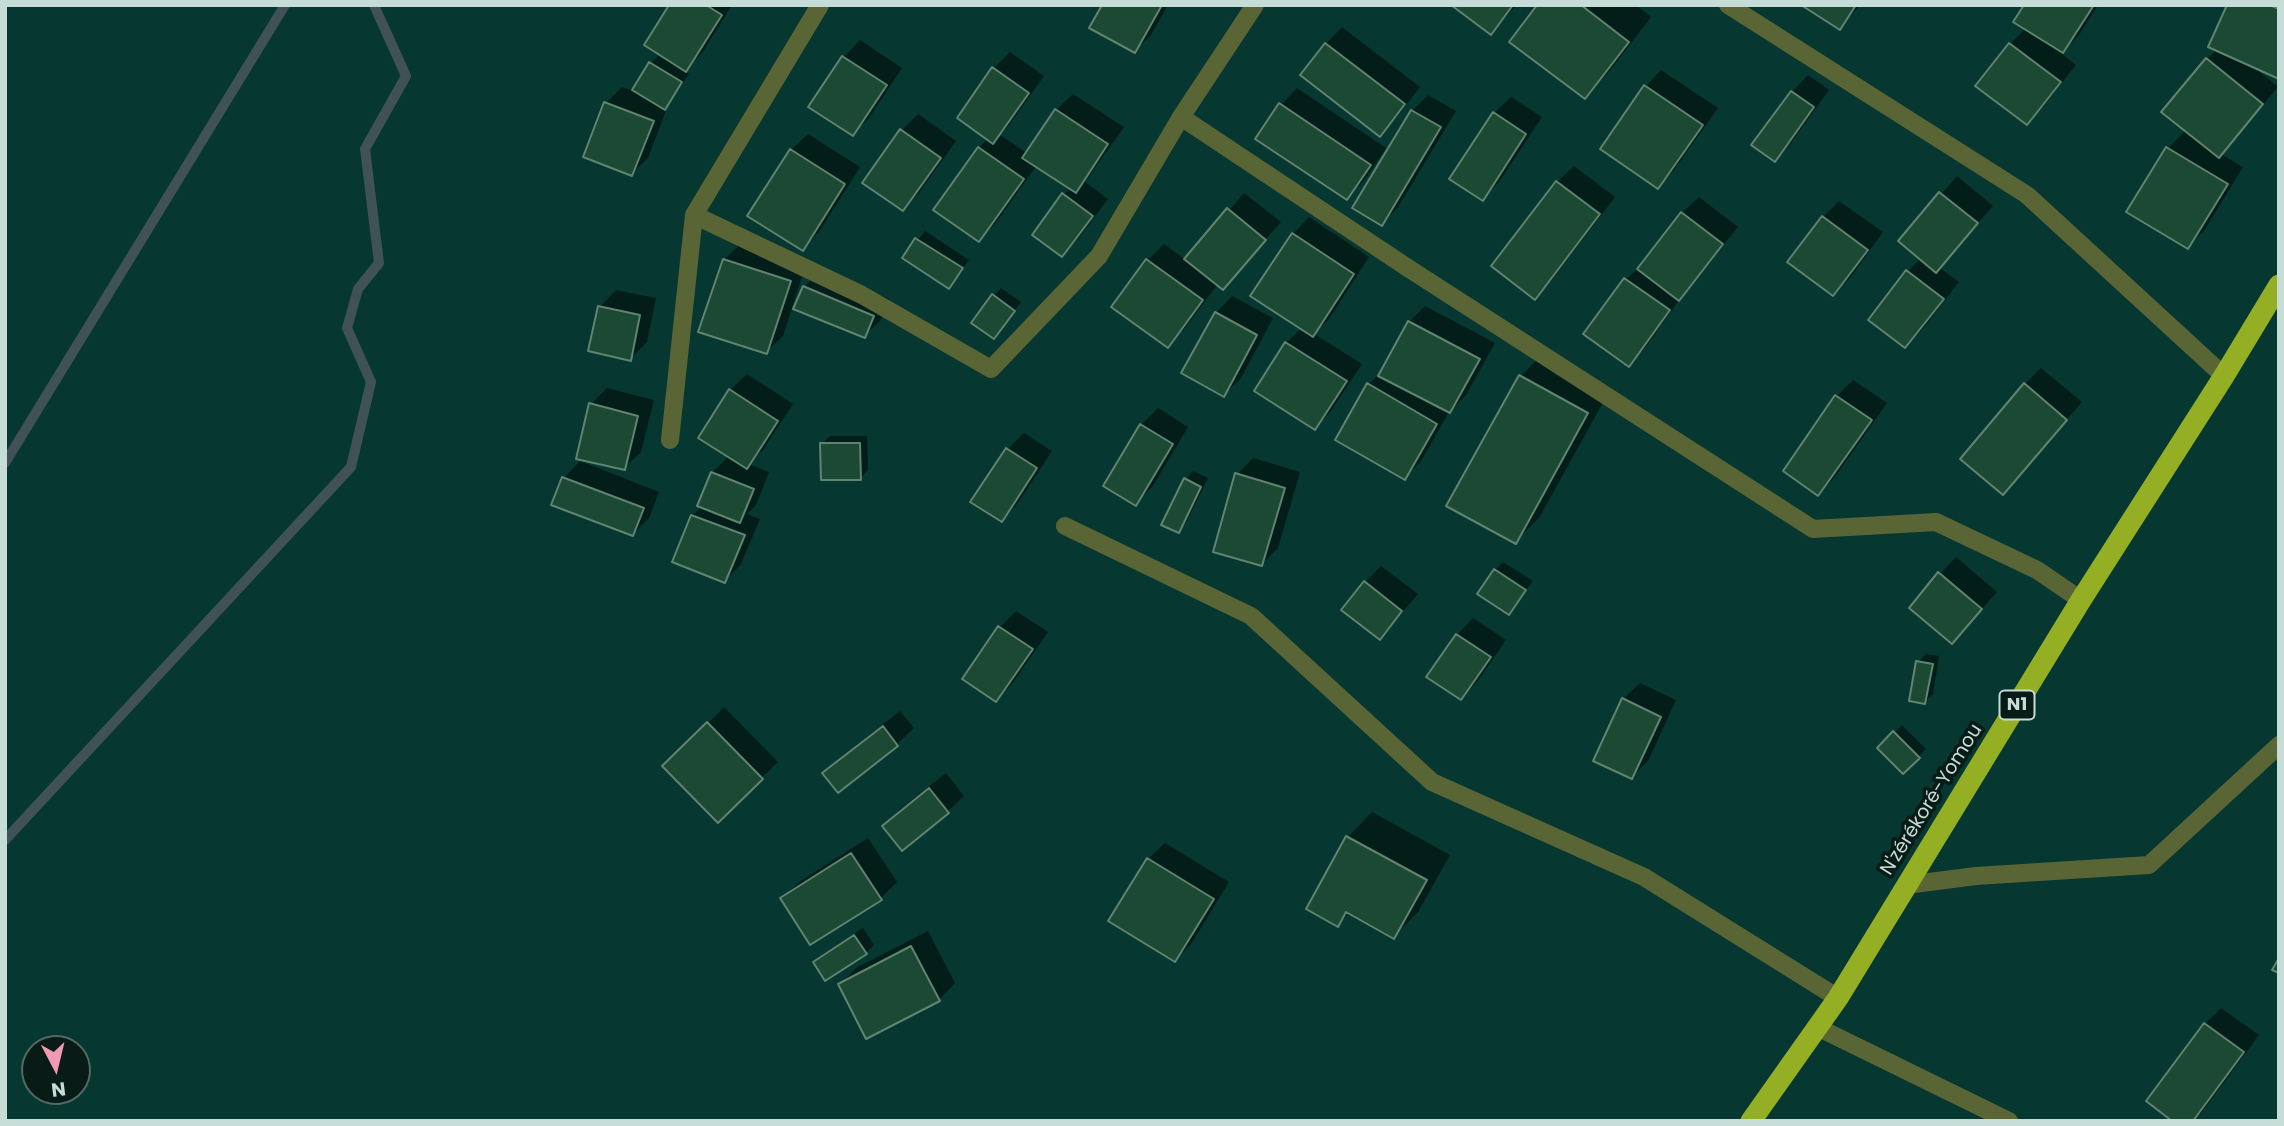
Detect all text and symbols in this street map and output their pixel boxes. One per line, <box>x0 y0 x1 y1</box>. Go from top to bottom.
road number: N1 <box>2000 690 2035 720</box>
street label: N'zérékoré-Yomou <box>1876 720 1988 880</box>
north arrow <box>21 1035 91 1105</box>
text: N <box>50 1075 67 1104</box>

